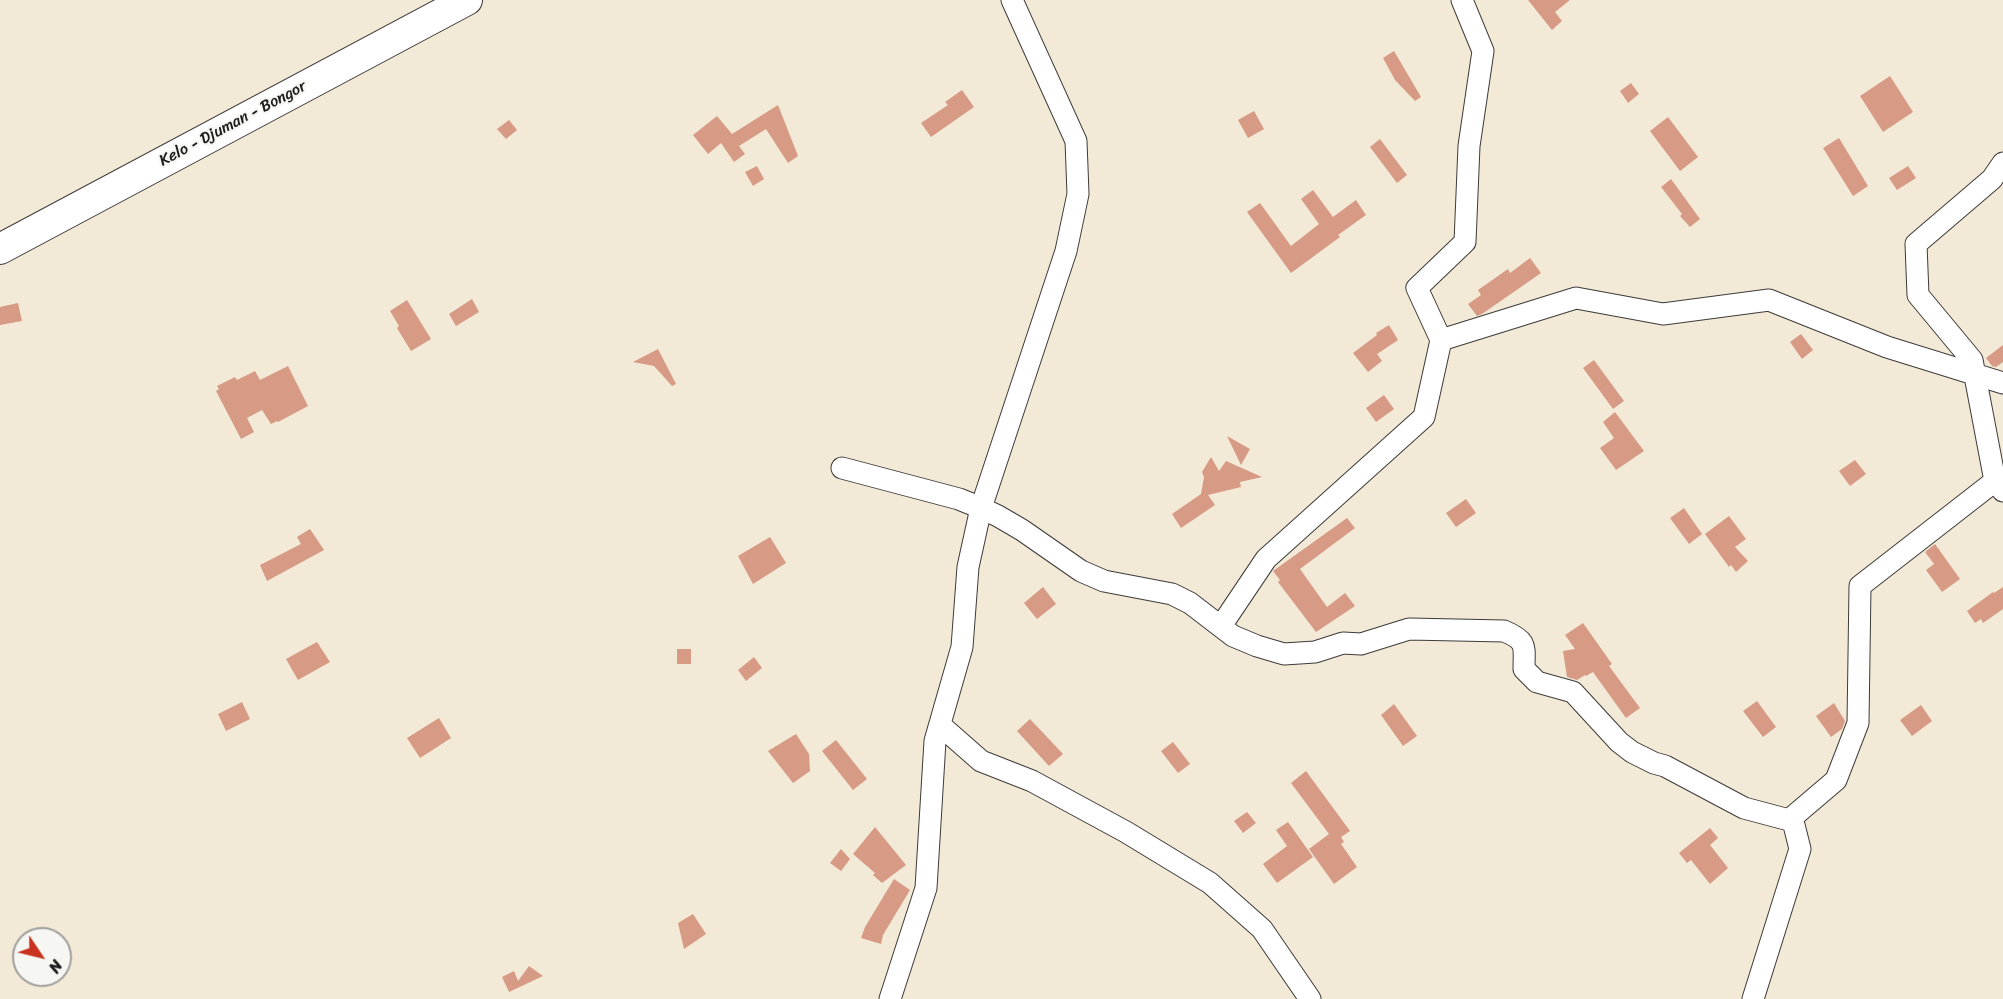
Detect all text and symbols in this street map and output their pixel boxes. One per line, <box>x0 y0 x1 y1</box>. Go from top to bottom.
street label: Kelo - Djuman - Bongor <box>156 77 310 171</box>
north arrow <box>12 927 72 987</box>
text: N <box>40 954 71 979</box>

